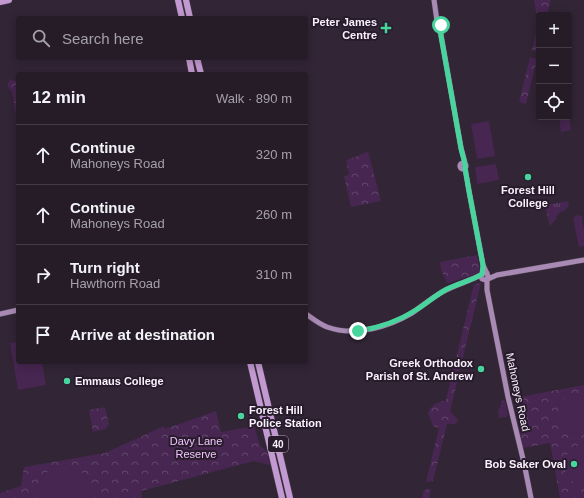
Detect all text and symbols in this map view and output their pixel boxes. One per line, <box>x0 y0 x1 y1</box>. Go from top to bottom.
map controls <box>536 12 572 120</box>
button: + <box>536 12 572 48</box>
search box <box>16 16 308 60</box>
place label: Peter James Centre <box>312 16 377 41</box>
route start <box>432 16 450 34</box>
marker: Peter James Centre <box>380 22 392 34</box>
icon: search <box>30 27 52 49</box>
text: Search here <box>62 30 144 47</box>
button: − <box>536 48 572 84</box>
button: locate <box>536 84 572 120</box>
text: 12 min <box>32 88 86 107</box>
text: Walk · 890 m <box>216 91 292 106</box>
text: Continue <box>70 139 135 156</box>
icon: ahead <box>32 144 54 166</box>
text: 320 m <box>256 147 292 162</box>
text: Mahoneys Road <box>70 156 165 171</box>
marker: Forest Hill College <box>523 172 533 182</box>
place label: Forest Hill College <box>501 184 555 209</box>
text: Continue <box>70 199 135 216</box>
icon: ahead <box>32 204 54 226</box>
text: 260 m <box>256 207 292 222</box>
text: Mahoneys Road <box>70 216 165 231</box>
text: Turn right <box>70 259 140 276</box>
icon: right <box>32 264 54 286</box>
text: 310 m <box>256 267 292 282</box>
text: Hawthorn Road <box>70 276 160 291</box>
route end <box>349 322 367 340</box>
icon: arrive <box>32 324 54 346</box>
text: Arrive at destination <box>70 326 215 343</box>
street label: Mahoneys Road <box>504 352 532 432</box>
place label: Greek Orthodox Parish of St. Andrew <box>366 357 474 382</box>
marker: Greek Orthodox Parish of St. Andrew <box>476 364 486 374</box>
place label: Emmaus College <box>75 375 164 387</box>
marker: Emmaus College <box>62 376 72 386</box>
place label: Forest Hill Police Station <box>249 404 322 429</box>
marker: Forest Hill Police Station <box>236 411 246 421</box>
park label: Davy Lane Reserve <box>170 435 222 460</box>
road number: 40 <box>268 436 288 452</box>
place label: Bob Saker Oval <box>485 458 566 470</box>
marker: Bob Saker Oval <box>569 459 579 469</box>

